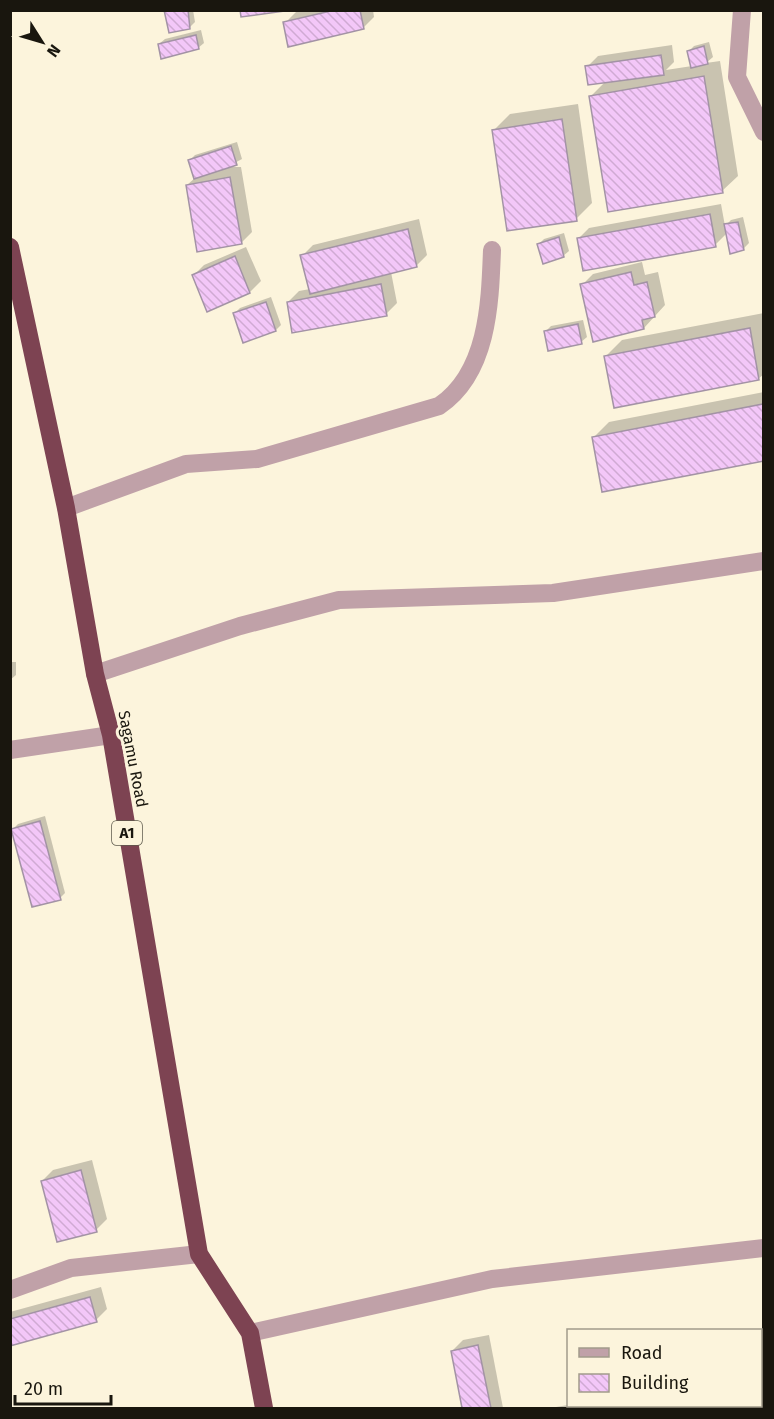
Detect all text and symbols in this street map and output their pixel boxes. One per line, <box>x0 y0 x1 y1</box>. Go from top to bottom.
north arrow <box>12 12 72 72</box>
text: N <box>43 41 64 61</box>
street label: Sagamu Road <box>114 709 152 809</box>
road number: A1 <box>112 821 142 845</box>
legend <box>567 1329 762 1407</box>
text: Road <box>621 1342 663 1364</box>
scale bar <box>15 1368 111 1406</box>
text: Building <box>621 1372 689 1394</box>
text: 20 m <box>24 1378 63 1400</box>

